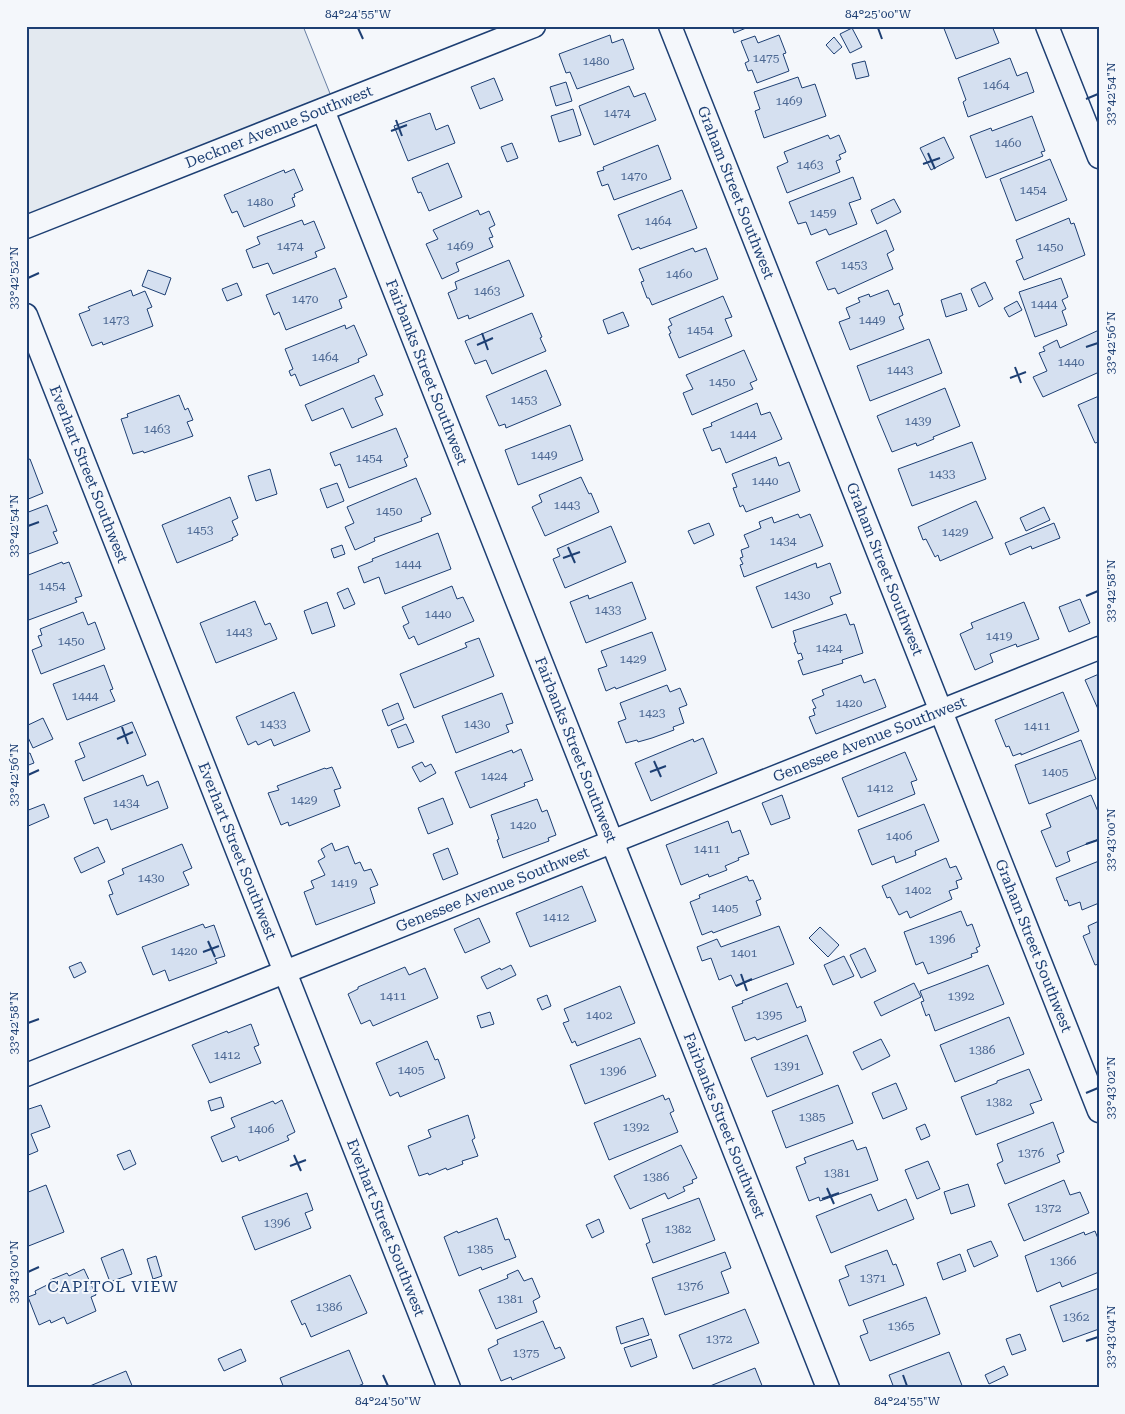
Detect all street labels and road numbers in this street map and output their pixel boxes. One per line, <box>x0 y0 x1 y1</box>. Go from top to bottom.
street label: Deckner Avenue Southwest <box>183 82 376 172</box>
street label: Graham Street Southwest <box>694 103 778 282</box>
street label: Fairbanks Street Southwest <box>382 277 472 468</box>
street label: Everhart Street Southwest <box>46 383 132 566</box>
street label: Graham Street Southwest <box>842 480 927 659</box>
street label: Fairbanks Street Southwest <box>531 654 621 846</box>
street label: Genessee Avenue Southwest <box>770 693 969 786</box>
street label: Everhart Street Southwest <box>194 760 280 943</box>
street label: Genessee Avenue Southwest <box>393 843 592 936</box>
street label: Graham Street Southwest <box>991 857 1076 1035</box>
street label: Fairbanks Street Southwest <box>680 1030 769 1221</box>
street label: Everhart Street Southwest <box>343 1136 429 1319</box>

